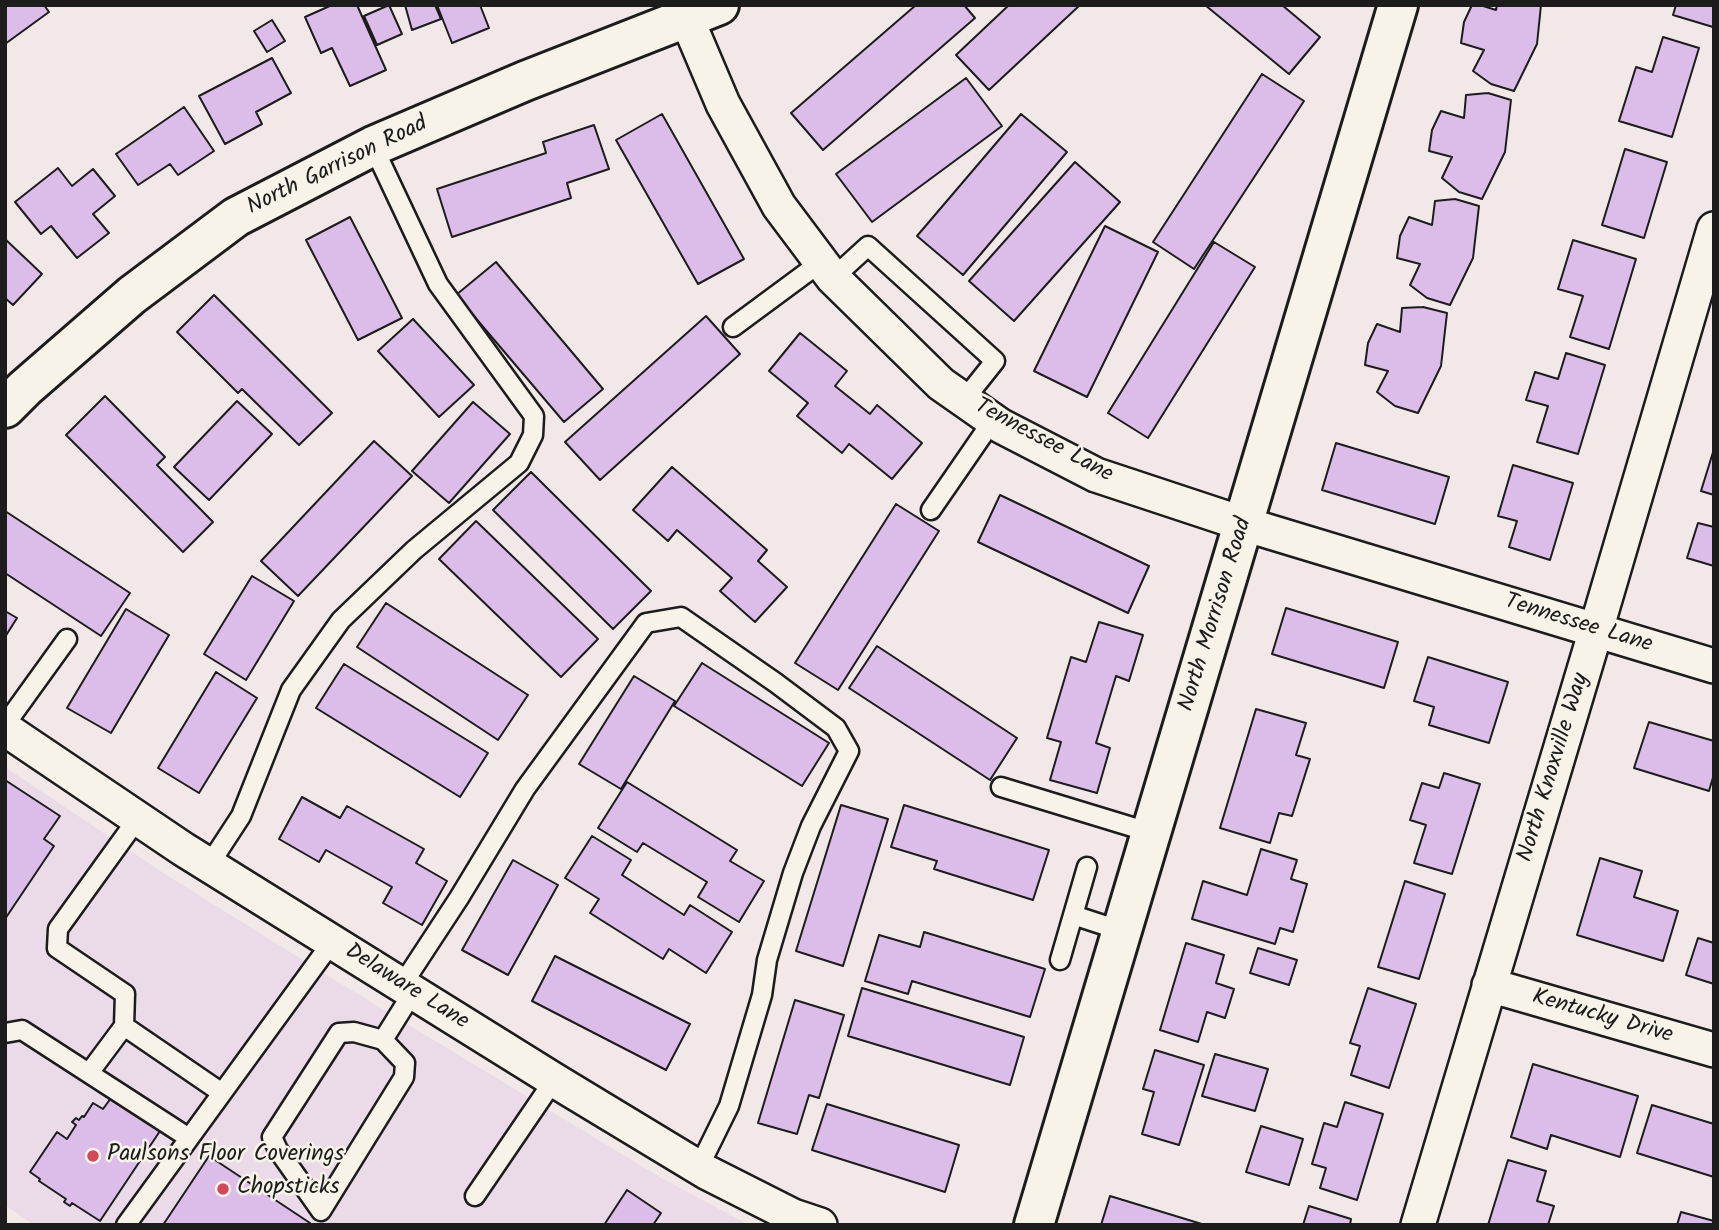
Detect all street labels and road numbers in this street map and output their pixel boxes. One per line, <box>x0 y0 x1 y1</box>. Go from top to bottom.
street label: North Garrison Road <box>243 111 433 223</box>
street label: Tennessee Lane <box>969 394 1117 490</box>
street label: North Morrison Road <box>1174 515 1260 715</box>
street label: Tennessee Lane <box>1501 589 1655 661</box>
street label: North Knoxville Way <box>1513 670 1597 866</box>
street label: Delaware Lane <box>339 939 473 1037</box>
street label: Kentucky Drive <box>1528 985 1676 1051</box>

